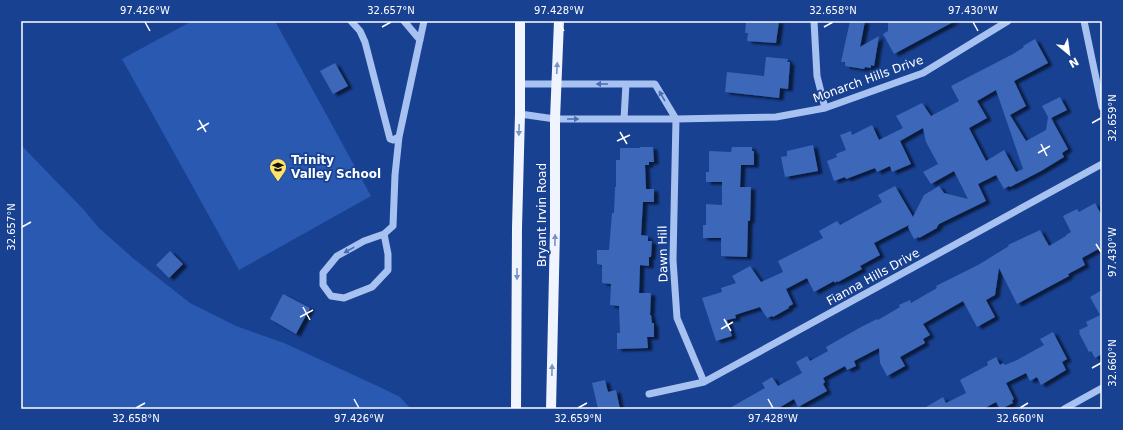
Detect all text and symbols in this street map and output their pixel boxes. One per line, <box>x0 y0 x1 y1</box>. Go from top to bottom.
text: 97.426°W <box>120 5 170 16</box>
text: 32.657°N <box>367 5 415 16</box>
text: 97.428°W <box>534 5 584 16</box>
text: 32.658°N <box>809 5 857 16</box>
text: 97.430°W <box>948 5 998 16</box>
north arrow <box>1049 34 1089 74</box>
street label: Monarch Hills Drive <box>811 53 925 105</box>
text: N <box>1066 54 1081 70</box>
one-way arrow <box>554 62 561 74</box>
one-way arrow <box>595 81 608 87</box>
one-way arrow <box>658 90 665 102</box>
text: 32.659°N <box>1107 94 1118 142</box>
one-way arrow <box>567 116 580 122</box>
one-way arrow <box>516 124 523 136</box>
place label: Trinity Valley School <box>291 153 381 181</box>
school or university icon: Trinity Valley School <box>268 157 288 182</box>
street label: Bryant Irvin Road <box>535 163 549 267</box>
text: 32.657°N <box>6 203 17 251</box>
street label: Dawn Hill <box>656 225 670 283</box>
text: 97.430°W <box>1107 227 1118 277</box>
one-way arrow <box>552 233 558 246</box>
street label: Fianna Hills Drive <box>824 246 922 308</box>
one-way arrow <box>343 247 355 254</box>
one-way arrow <box>514 268 520 281</box>
text: 32.660°N <box>1107 339 1118 387</box>
one-way arrow <box>549 363 555 376</box>
text: 32.658°N <box>112 413 160 424</box>
text: 97.426°W <box>334 413 384 424</box>
text: 32.659°N <box>554 413 602 424</box>
text: 97.428°W <box>748 413 798 424</box>
text: 32.660°N <box>996 413 1044 424</box>

